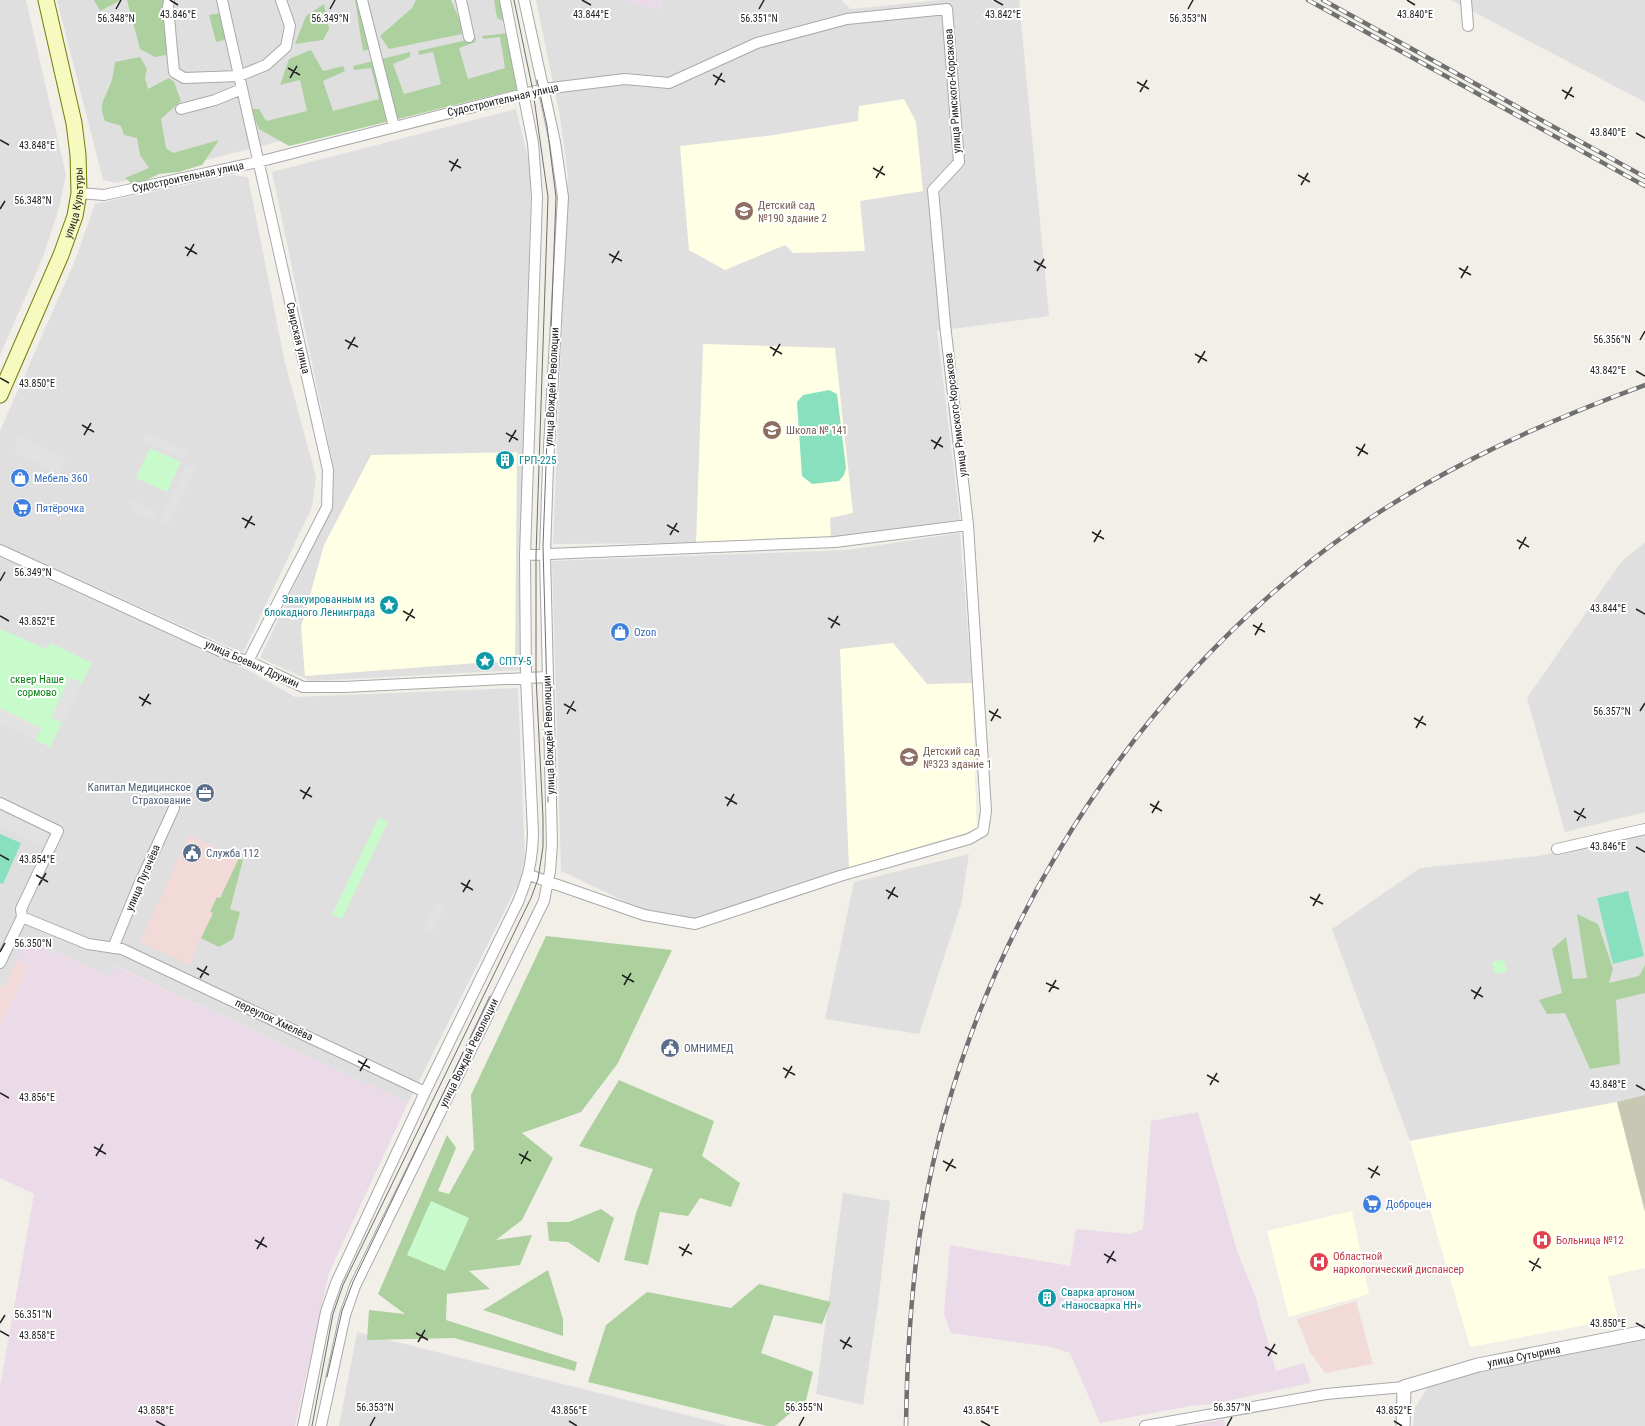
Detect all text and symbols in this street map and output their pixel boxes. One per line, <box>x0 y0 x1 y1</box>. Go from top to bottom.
text: 43.846°E <box>160 9 196 20</box>
text: 43.844°E <box>573 9 609 20</box>
text: 43.842°E <box>985 9 1021 20</box>
text: 43.840°E <box>1397 9 1433 20</box>
text: 56.348°N <box>97 13 135 24</box>
text: 56.349°N <box>311 13 349 24</box>
text: 56.351°N <box>740 13 778 24</box>
text: 56.353°N <box>1169 13 1207 24</box>
street label: улица Римского-Корсакова <box>942 28 964 154</box>
street label: Судостроительная улица <box>446 81 560 119</box>
text: 43.840°E <box>1590 127 1626 138</box>
text: 43.848°E <box>19 140 55 151</box>
street label: Судостроительная улица <box>131 159 245 195</box>
street label: улица Культуры <box>61 167 86 240</box>
text: 56.348°N <box>14 195 52 206</box>
place label: Детский сад №190 здание 2 <box>758 199 827 225</box>
school or university icon: Детский сад №190 здание 2 <box>733 200 755 222</box>
street label: Свирская улица <box>283 301 313 375</box>
street label: улица Вождей Революции <box>542 327 562 447</box>
text: 56.356°N <box>1593 334 1631 345</box>
street label: улица Римского-Корсакова <box>942 352 970 478</box>
text: 43.842°E <box>1590 365 1626 376</box>
text: 43.850°E <box>19 378 55 389</box>
school or university icon: Школа № 141 <box>761 419 783 441</box>
place label: Школа № 141 <box>786 424 848 437</box>
building icon: ГРП-225 <box>494 449 516 471</box>
place label: ГРП-225 <box>519 454 556 467</box>
shop icon: Мебель 360 <box>9 467 31 489</box>
place label: Мебель 360 <box>34 472 88 485</box>
supermarket icon: Пятёрочка <box>11 497 33 519</box>
place label: Пятёрочка <box>36 502 84 515</box>
text: 56.349°N <box>14 567 52 578</box>
place label: Эвакуированным из блокадного Ленинграда <box>264 593 375 619</box>
place icon: Эвакуированным из блокадного Ленинграда <box>378 594 400 616</box>
text: 43.844°E <box>1590 603 1626 614</box>
text: 43.852°E <box>19 616 55 627</box>
shop icon: Ozon <box>609 621 631 643</box>
place label: Ozon <box>634 626 656 639</box>
street label: улица Боевых Дружин <box>203 637 301 691</box>
place icon: СПТУ-5 <box>474 650 496 672</box>
place label: СПТУ-5 <box>499 655 531 668</box>
park label: сквер Наше сормово <box>10 673 64 699</box>
street label: улица Вождей Революции <box>540 675 558 795</box>
text: 56.357°N <box>1593 706 1631 717</box>
place label: Детский сад №323 здание 1 <box>923 745 992 771</box>
school or university icon: Детский сад №323 здание 1 <box>898 746 920 768</box>
place label: Капитал Медицинское Страхование <box>87 781 191 807</box>
office icon: Капитал Медицинское Страхование <box>194 782 216 804</box>
text: 43.846°E <box>1590 841 1626 852</box>
public building icon: Служба 112 <box>181 842 203 864</box>
street label: улица Пугачёва <box>123 843 163 913</box>
place label: Служба 112 <box>206 847 259 860</box>
text: 43.854°E <box>19 854 55 865</box>
text: 56.350°N <box>14 938 52 949</box>
street label: переулок Хмелёва <box>233 996 315 1044</box>
street label: улица Вождей Революции <box>437 996 501 1110</box>
public building icon: ОМНИМЕД <box>659 1037 681 1059</box>
place label: ОМНИМЕД <box>684 1042 734 1055</box>
text: 43.848°E <box>1590 1079 1626 1090</box>
text: 43.856°E <box>19 1092 55 1103</box>
supermarket icon: Доброцен <box>1361 1193 1383 1215</box>
place label: Доброцен <box>1386 1198 1432 1211</box>
hospital icon: Больница №12 <box>1531 1229 1553 1251</box>
place label: Больница №12 <box>1556 1234 1624 1247</box>
place label: Областной наркологический диспансер <box>1333 1250 1464 1276</box>
hospital icon: Областной наркологический диспансер <box>1308 1251 1330 1273</box>
place label: Сварка аргоном «Наносварка НН» <box>1061 1286 1142 1312</box>
building icon: Сварка аргоном «Наносварка НН» <box>1036 1287 1058 1309</box>
text: 56.351°N <box>14 1309 52 1320</box>
text: 43.850°E <box>1590 1318 1626 1329</box>
text: 43.858°E <box>19 1330 55 1341</box>
street label: улица Сутырина <box>1486 1342 1562 1369</box>
text: 56.353°N <box>356 1402 394 1413</box>
text: 56.355°N <box>785 1402 823 1413</box>
text: 56.357°N <box>1213 1402 1251 1413</box>
text: 43.858°E <box>138 1405 174 1416</box>
text: 43.856°E <box>551 1405 587 1416</box>
text: 43.854°E <box>963 1405 999 1416</box>
text: 43.852°E <box>1376 1405 1412 1416</box>

